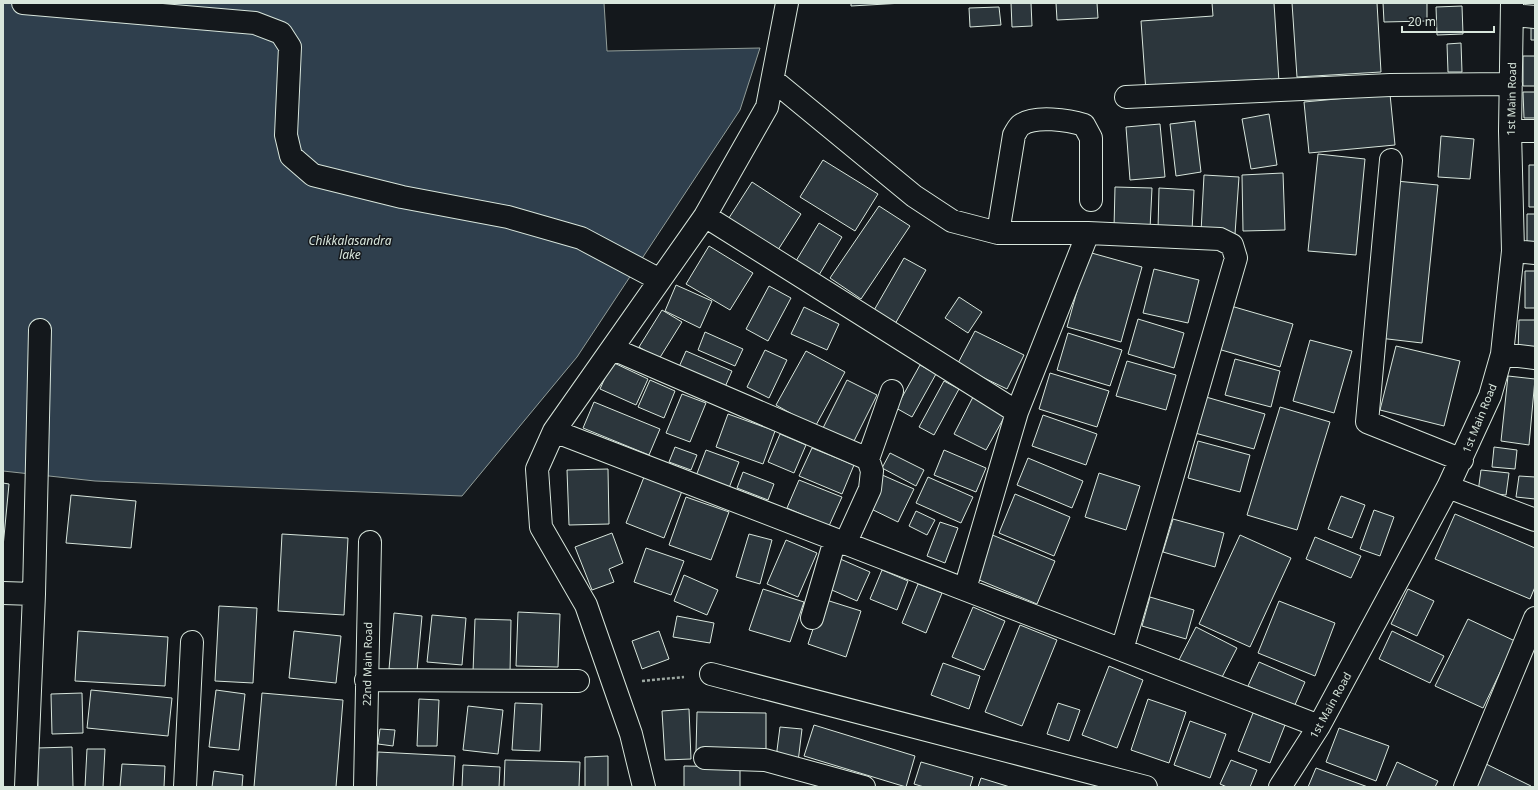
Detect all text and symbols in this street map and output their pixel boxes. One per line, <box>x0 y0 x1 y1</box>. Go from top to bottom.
scale bar <box>1402 8 1494 34</box>
text: 20 m <box>1408 13 1436 30</box>
street label: 1st Main Road <box>1503 62 1519 136</box>
water label: Chikkalasandra lake <box>309 232 392 263</box>
street label: 1st Main Road <box>1458 381 1500 455</box>
street label: 22nd Main Road <box>359 622 375 706</box>
street label: 1st Main Road <box>1306 669 1354 741</box>

